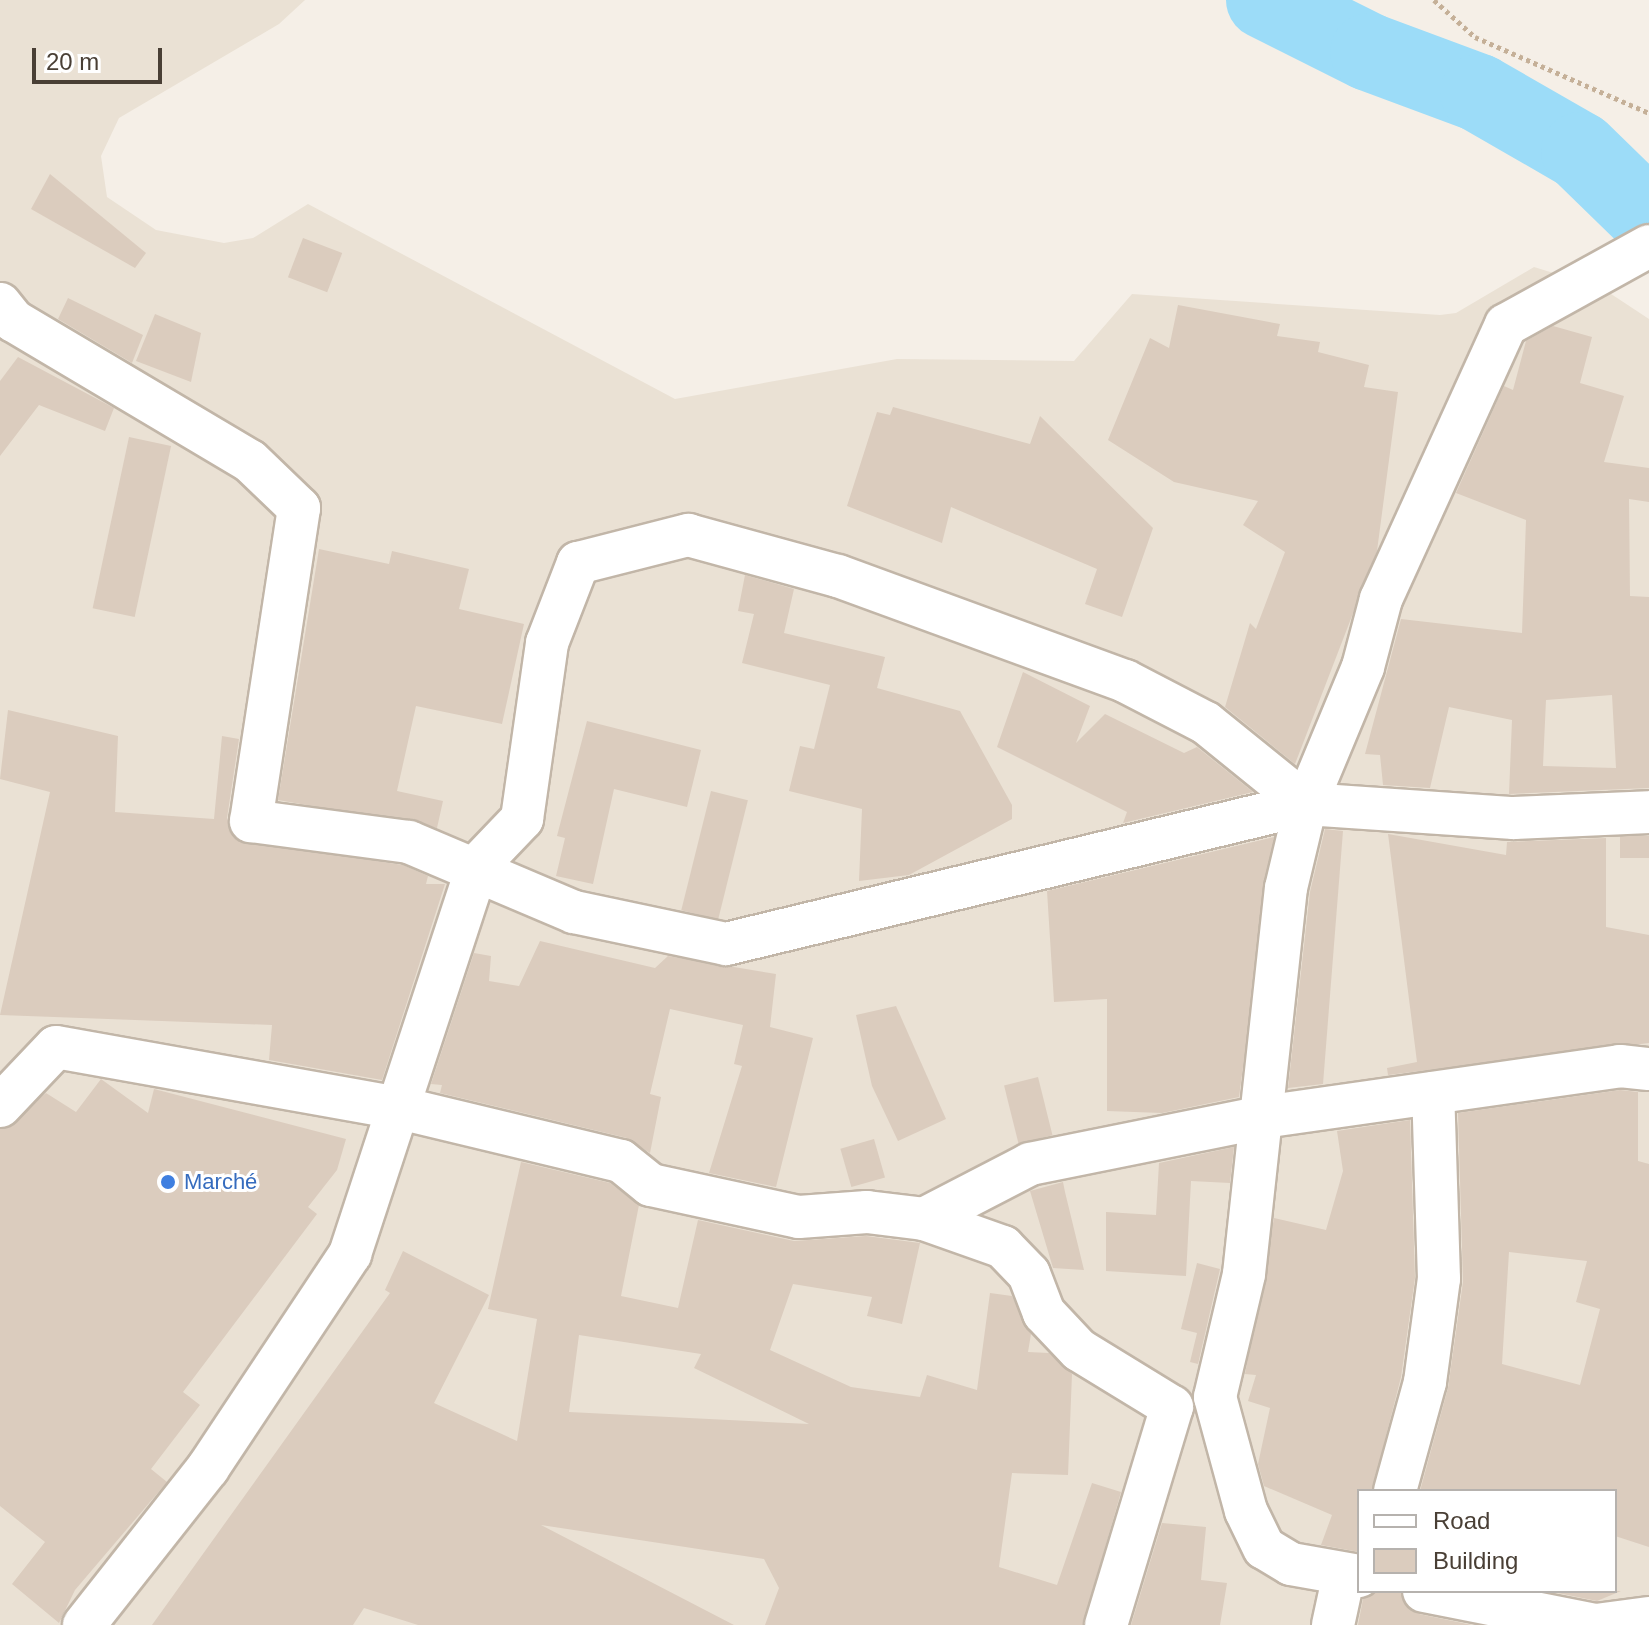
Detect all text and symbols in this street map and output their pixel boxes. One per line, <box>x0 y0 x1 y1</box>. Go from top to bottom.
scale bar <box>36 32 166 82</box>
text: 20 m <box>46 48 99 75</box>
place label: Marché <box>184 1169 257 1195</box>
marker: Marché <box>159 1173 177 1191</box>
legend <box>1357 1489 1617 1593</box>
text: Road <box>1433 1507 1490 1534</box>
text: Building <box>1433 1547 1518 1574</box>

